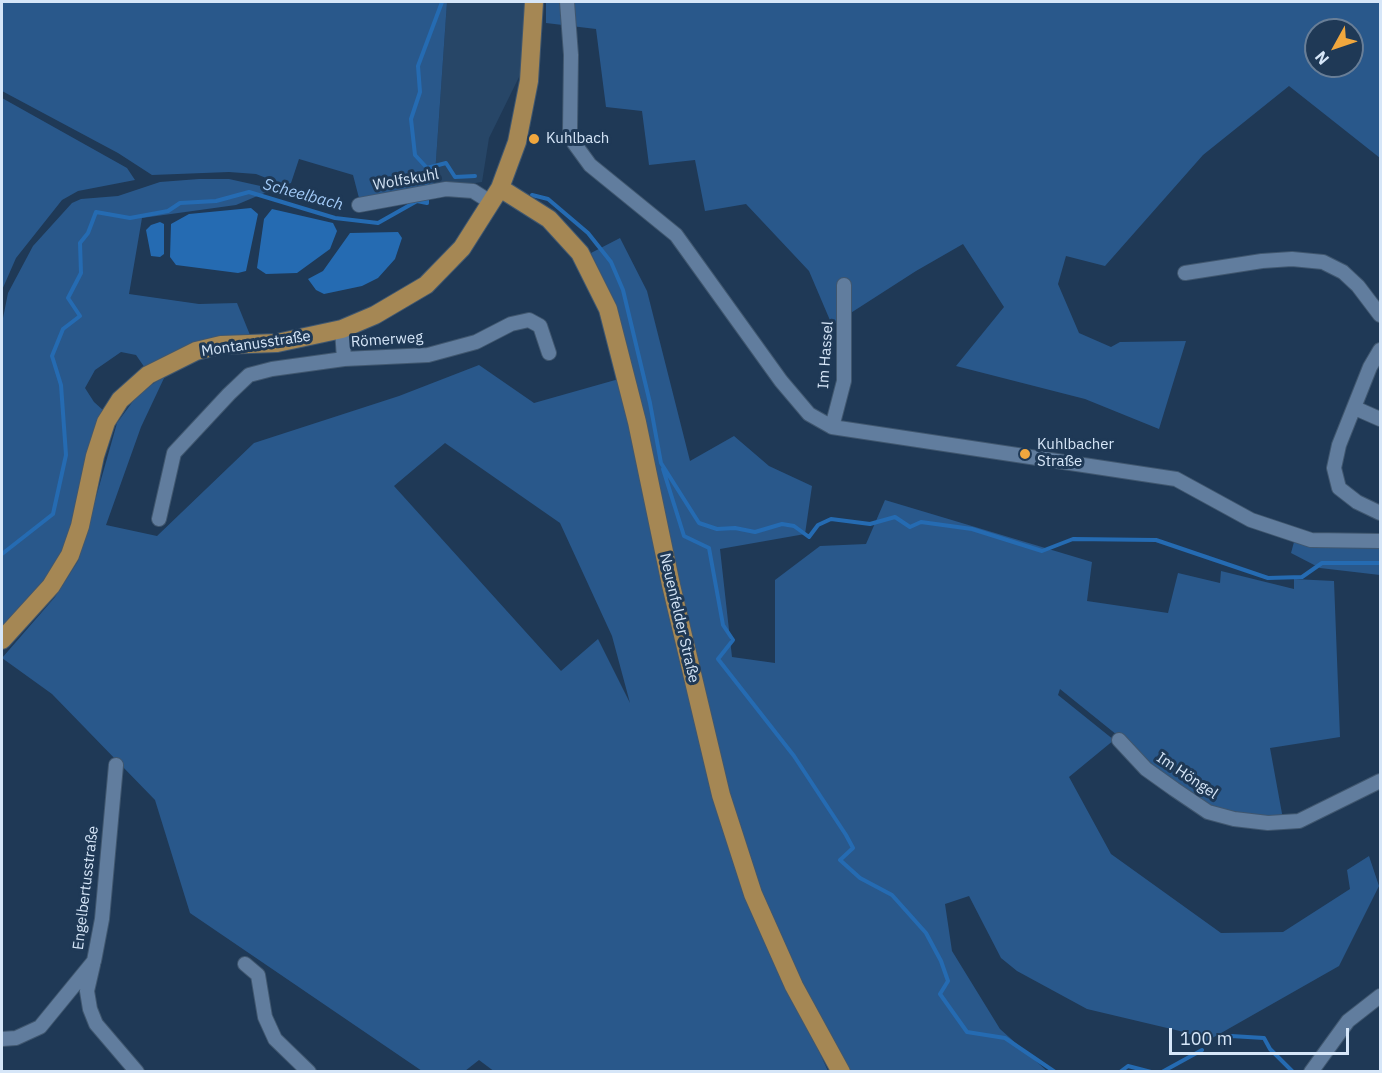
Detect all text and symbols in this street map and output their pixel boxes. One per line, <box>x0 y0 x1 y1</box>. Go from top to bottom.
north arrow <box>1304 18 1364 78</box>
text: N <box>1310 47 1333 69</box>
place label: Kuhlbach <box>546 130 609 148</box>
marker: Kuhlbach <box>527 132 541 146</box>
street label: Wolfskuhl <box>372 165 440 195</box>
water label: Scheelbach <box>261 175 345 215</box>
street label: Im Hassel <box>815 320 837 390</box>
street label: Montanusstraße <box>200 327 312 361</box>
street label: Römerweg <box>350 329 424 351</box>
place label: Kuhlbacher Straße <box>1037 436 1114 471</box>
marker: Kuhlbacher Straße <box>1018 447 1032 461</box>
street label: Neuenfelder Straße <box>655 551 703 685</box>
street label: Im Höngel <box>1153 749 1221 803</box>
street label: Engelbertusstraße <box>69 825 103 951</box>
scale bar <box>1172 1016 1352 1054</box>
text: 100 m <box>1180 1027 1232 1050</box>

